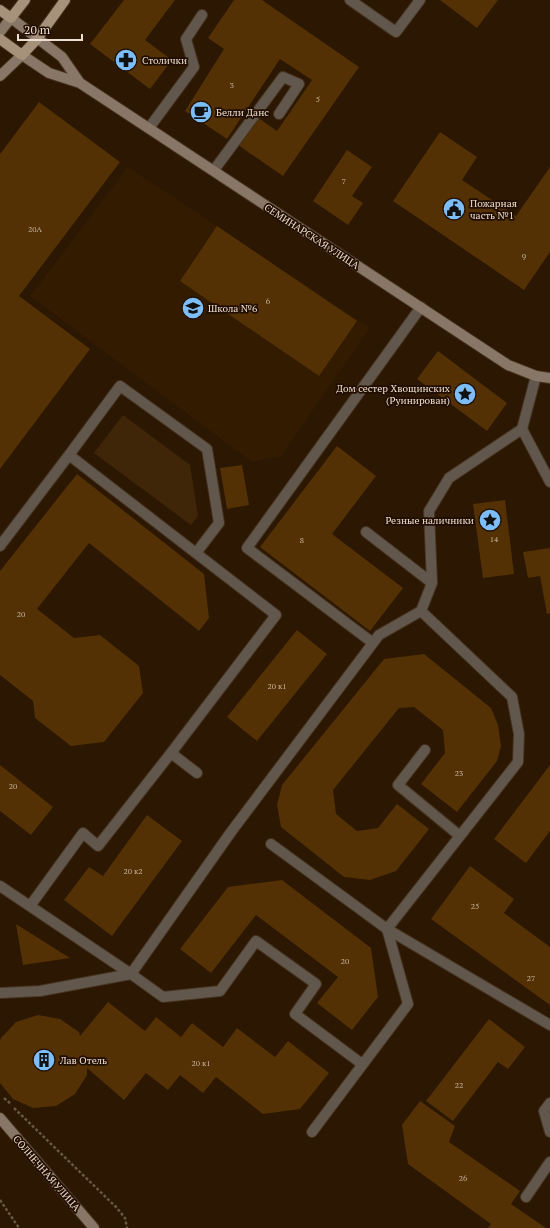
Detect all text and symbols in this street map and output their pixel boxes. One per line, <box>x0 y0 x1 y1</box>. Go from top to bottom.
scale bar <box>18 16 82 42</box>
text: 20 m <box>24 22 51 37</box>
pharmacy icon: Столички <box>113 47 139 73</box>
place label: Столички <box>142 54 187 67</box>
house number: 3 <box>230 80 234 90</box>
house number: 5 <box>316 94 320 104</box>
cafe icon: Белли Данс <box>188 99 214 125</box>
place label: Белли Данс <box>216 106 269 119</box>
house number: 7 <box>342 176 346 186</box>
public building icon: Пожарная часть №1 <box>441 196 467 222</box>
place label: Пожарная часть №1 <box>470 197 517 222</box>
street label: СЕМИНАРСКАЯ УЛИЦА <box>262 201 362 272</box>
house number: 20А <box>28 224 43 234</box>
house number: 9 <box>522 251 526 261</box>
school or university icon: Школа №6 <box>180 295 206 321</box>
house number: 6 <box>266 296 271 306</box>
place label: Школа №6 <box>208 302 258 315</box>
place icon: Дом сестер Хвощинских (Руинирован) <box>452 381 478 407</box>
place label: Дом сестер Хвощинских (Руинирован) <box>336 382 451 407</box>
place icon: Резные наличники <box>477 507 503 533</box>
place label: Резные наличники <box>385 514 474 527</box>
house number: 14 <box>490 534 499 544</box>
house number: 8 <box>300 535 304 545</box>
house number: 20 <box>17 609 25 619</box>
house number: 20 к1 <box>267 681 287 691</box>
house number: 23 <box>455 768 463 778</box>
house number: 20 <box>9 781 17 791</box>
house number: 20 к2 <box>123 866 143 876</box>
house number: 25 <box>471 901 479 911</box>
house number: 20 <box>341 956 349 966</box>
house number: 27 <box>527 973 535 983</box>
building icon: Лав Отель <box>31 1047 57 1073</box>
place label: Лав Отель <box>59 1054 107 1067</box>
house number: 20 к1 <box>191 1058 211 1068</box>
house number: 22 <box>455 1080 463 1090</box>
street label: СОЛНЕЧНАЯ УЛИЦА <box>10 1133 83 1214</box>
house number: 26 <box>459 1173 468 1183</box>

